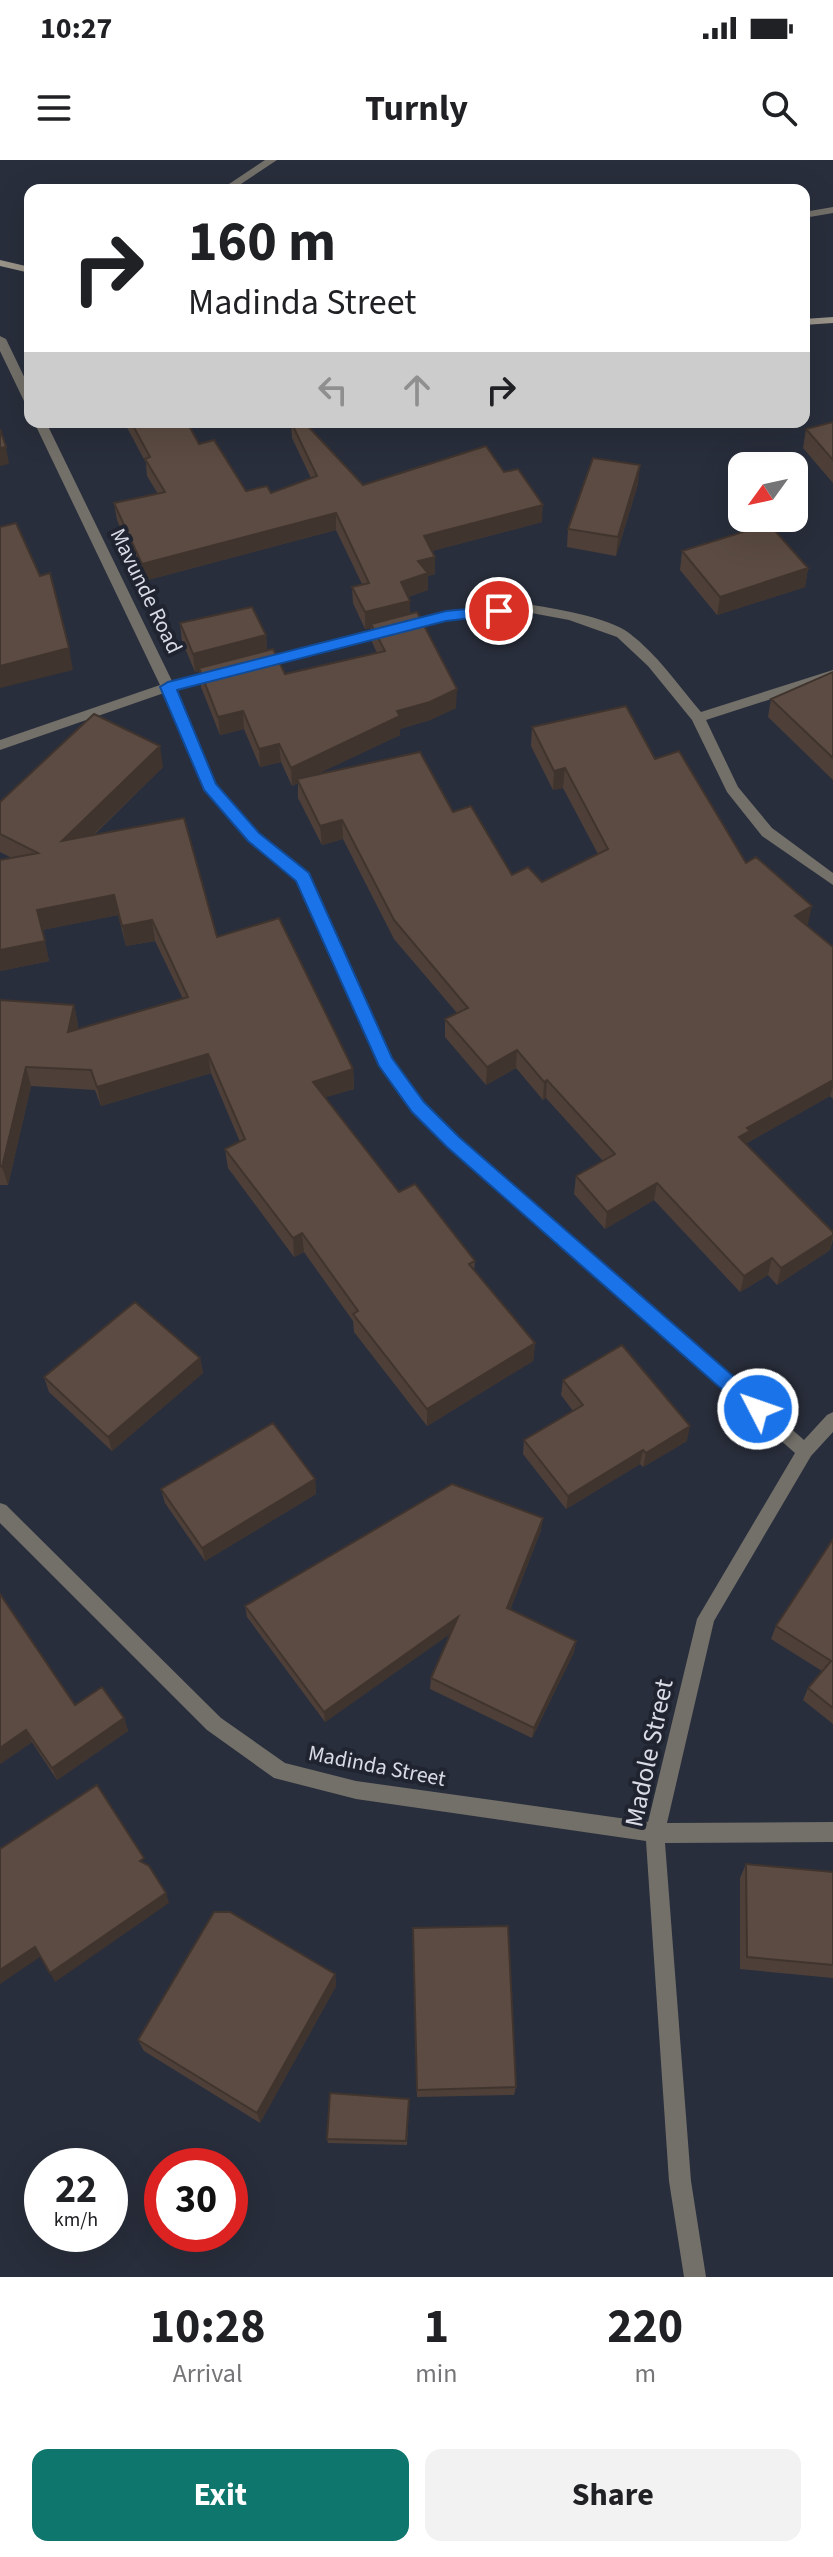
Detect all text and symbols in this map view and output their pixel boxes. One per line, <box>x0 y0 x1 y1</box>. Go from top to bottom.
text: 10:27 <box>40 7 112 50</box>
text: Turnly <box>365 83 468 134</box>
icon: menu <box>32 86 76 130</box>
icon: search <box>757 86 801 130</box>
text: 160 m <box>188 203 336 282</box>
icon: right <box>56 216 160 320</box>
text: Madinda Street <box>188 277 416 328</box>
icon: left <box>311 368 355 412</box>
icon: ahead <box>395 368 439 412</box>
icon: right <box>479 368 523 412</box>
north arrow <box>728 452 808 532</box>
map controls <box>728 452 808 532</box>
street label: Mavunde Road <box>102 523 190 659</box>
pin <box>465 577 533 645</box>
icon: arrive <box>477 589 521 633</box>
position arrow <box>716 1367 800 1451</box>
street label: Madole Street <box>615 1675 683 1830</box>
street label: Madinda Street <box>305 1737 449 1795</box>
speed limit sign: 30 <box>144 2148 248 2252</box>
text: 22 <box>55 2161 97 2218</box>
text: km/h <box>54 2206 98 2234</box>
text: 10:28 <box>150 2293 266 2361</box>
text: 1 <box>424 2293 449 2361</box>
text: 220 <box>607 2293 683 2361</box>
text: Arrival <box>173 2355 243 2392</box>
text: min <box>415 2355 457 2392</box>
text: m <box>634 2355 656 2392</box>
button: Exit <box>32 2449 409 2541</box>
button: Share <box>425 2449 801 2541</box>

